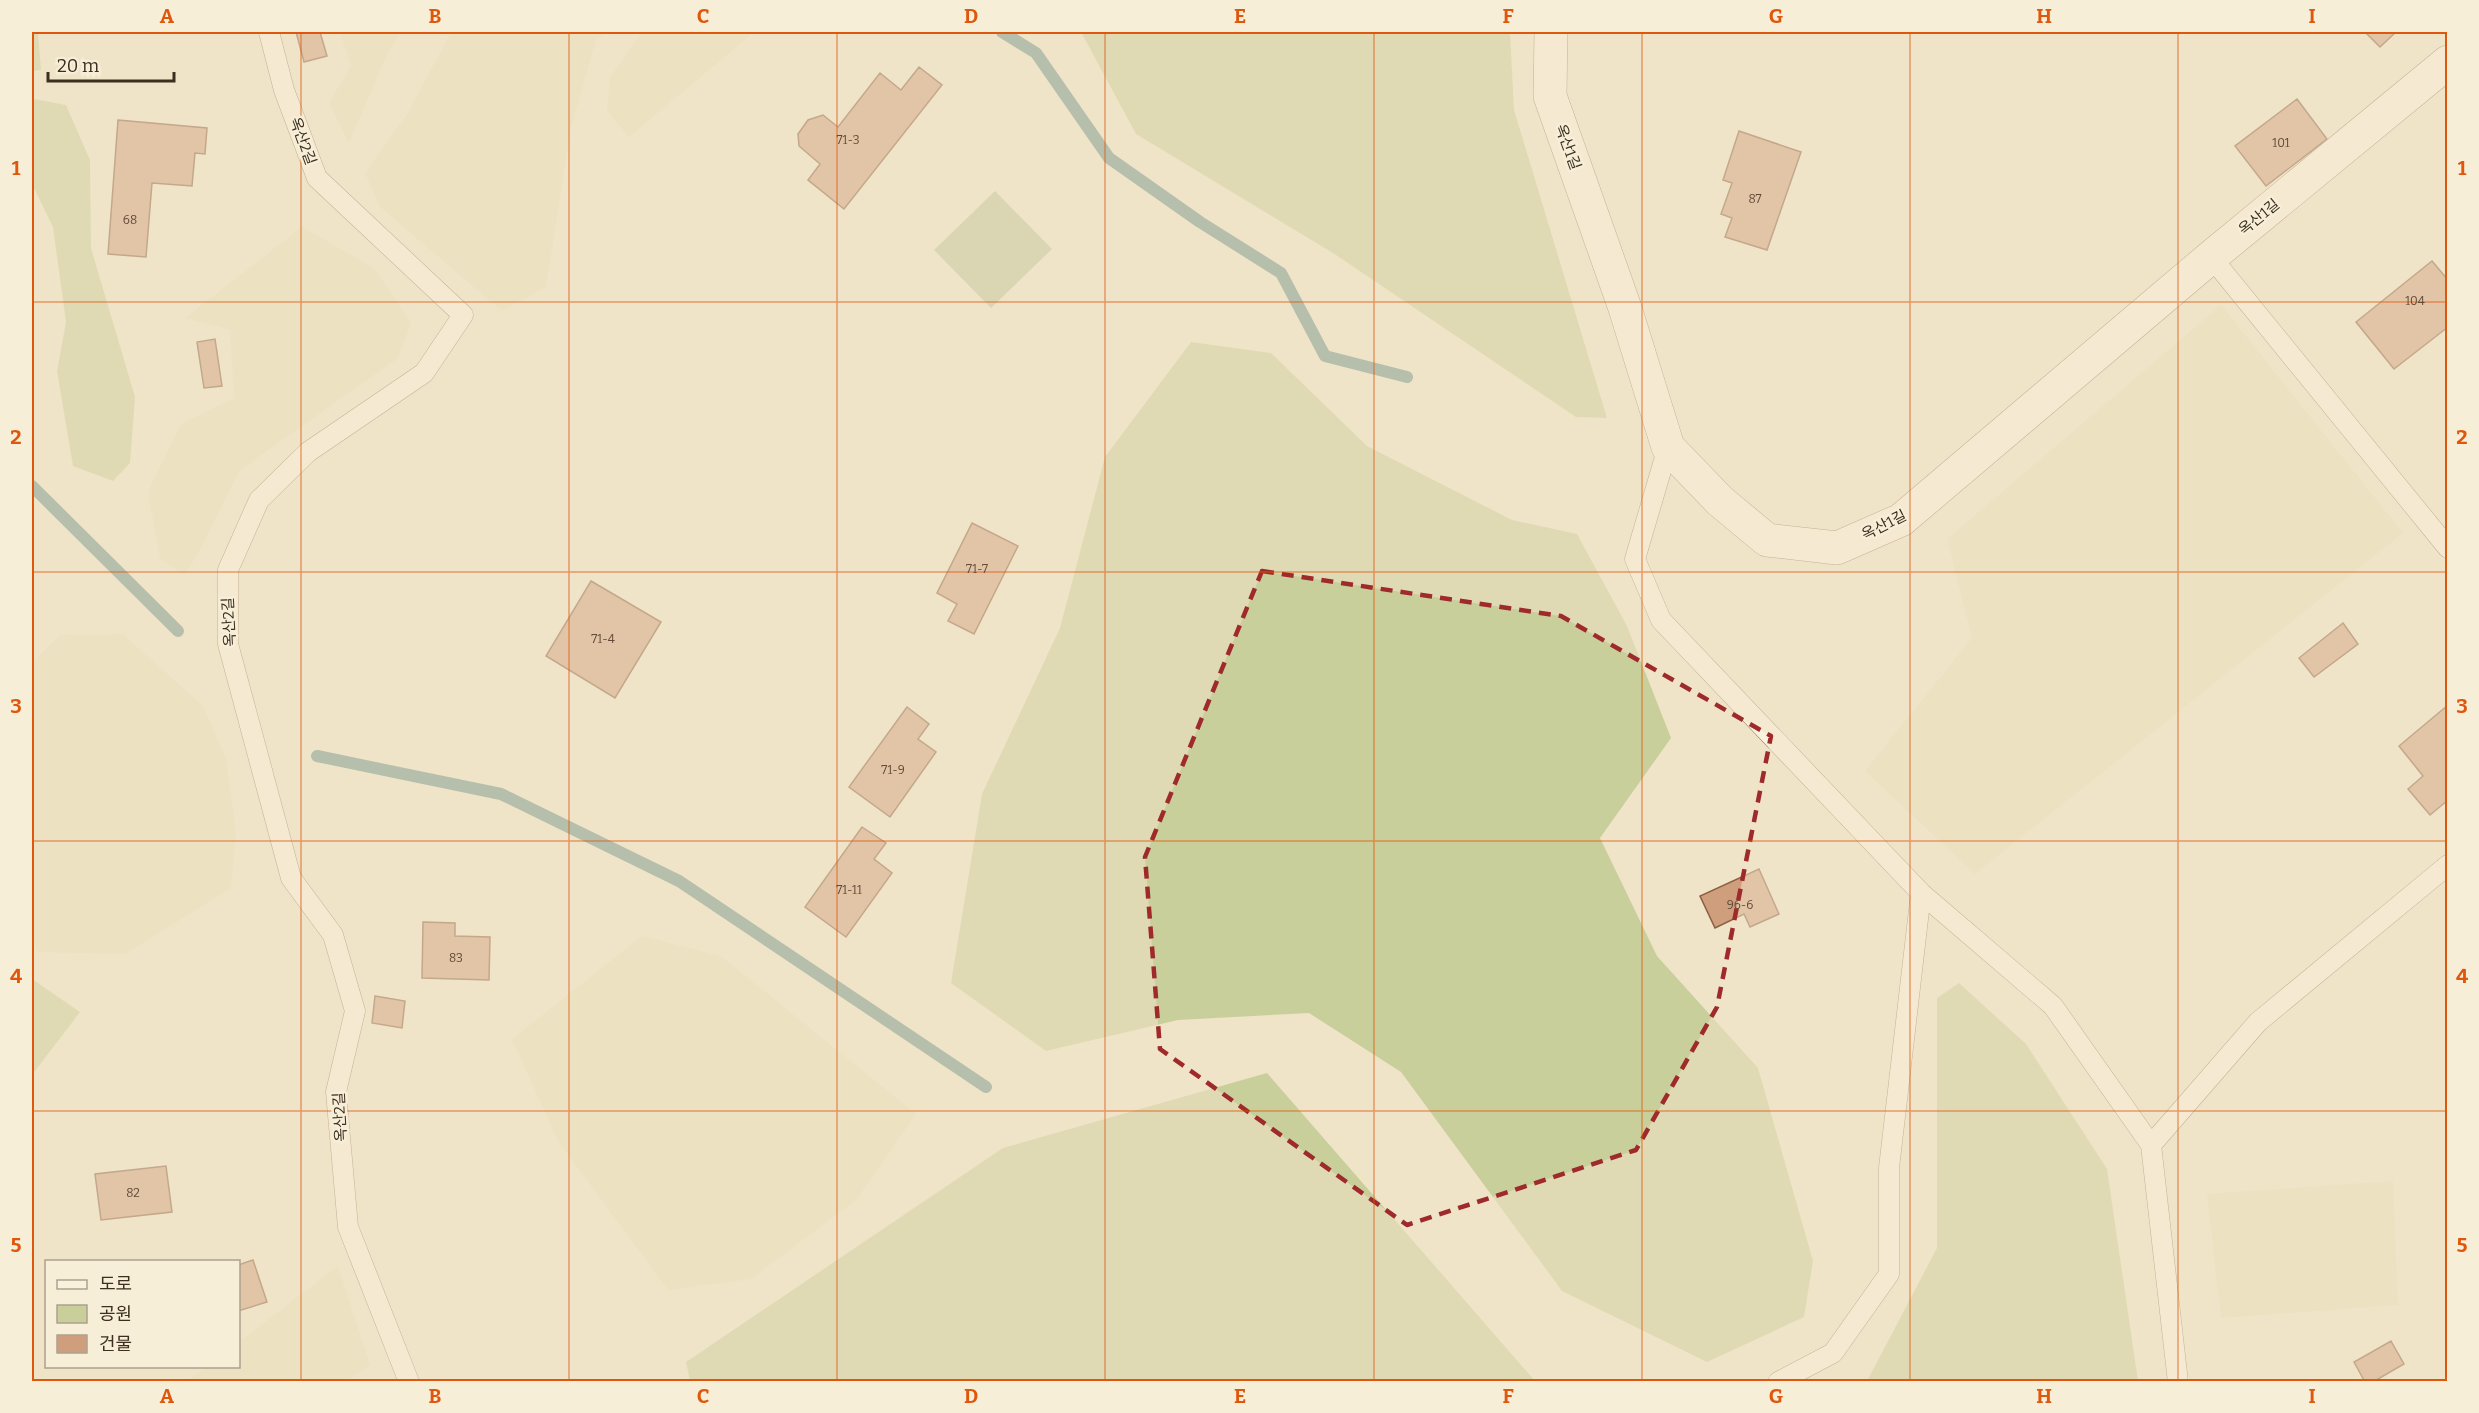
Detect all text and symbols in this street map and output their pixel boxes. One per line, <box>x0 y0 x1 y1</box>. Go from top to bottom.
text: A <box>160 4 175 28</box>
text: B <box>429 4 442 28</box>
text: C <box>697 4 709 28</box>
text: D <box>964 4 978 28</box>
text: E <box>1234 4 1246 28</box>
text: F <box>1502 4 1514 28</box>
text: G <box>1769 4 1783 28</box>
text: H <box>2036 4 2052 28</box>
text: I <box>2308 4 2316 28</box>
scale bar <box>48 45 174 83</box>
text: 20 m <box>57 55 99 77</box>
street label: 옥산2길 <box>286 115 320 167</box>
street label: 옥산1길 <box>1551 122 1585 172</box>
house number: 71-3 <box>836 133 860 147</box>
house number: 101 <box>2272 136 2290 150</box>
text: 1 <box>12 156 21 180</box>
text: 1 <box>2458 156 2467 180</box>
house number: 87 <box>1748 192 1762 206</box>
street label: 옥산1길 <box>2235 195 2283 239</box>
house number: 68 <box>123 213 137 227</box>
house number: 104 <box>2405 294 2425 308</box>
text: 2 <box>10 425 22 449</box>
text: 2 <box>2456 425 2468 449</box>
street label: 옥산1길 <box>1859 506 1909 544</box>
house number: 71-7 <box>966 562 988 576</box>
street label: 옥산2길 <box>219 597 239 647</box>
house number: 71-4 <box>591 632 615 646</box>
text: 3 <box>10 694 22 718</box>
text: 3 <box>2456 694 2468 718</box>
house number: 71-9 <box>881 763 905 777</box>
house number: 71-11 <box>836 883 862 897</box>
house number: 96-6 <box>1727 898 1753 912</box>
house number: 83 <box>449 951 463 965</box>
text: 4 <box>10 964 22 988</box>
text: 4 <box>2456 964 2468 988</box>
street label: 옥산2길 <box>330 1092 350 1142</box>
house number: 82 <box>126 1186 140 1200</box>
text: 5 <box>11 1233 22 1257</box>
text: 5 <box>2457 1233 2468 1257</box>
legend <box>45 1260 240 1368</box>
text: 도로 <box>99 1273 132 1295</box>
text: 공원 <box>99 1303 132 1325</box>
text: 건물 <box>99 1333 132 1355</box>
text: A <box>160 1384 175 1408</box>
text: B <box>429 1384 442 1408</box>
text: C <box>697 1384 709 1408</box>
text: D <box>964 1384 978 1408</box>
text: E <box>1234 1384 1246 1408</box>
text: F <box>1502 1384 1514 1408</box>
text: G <box>1769 1384 1783 1408</box>
text: H <box>2036 1384 2052 1408</box>
text: I <box>2308 1384 2316 1408</box>

